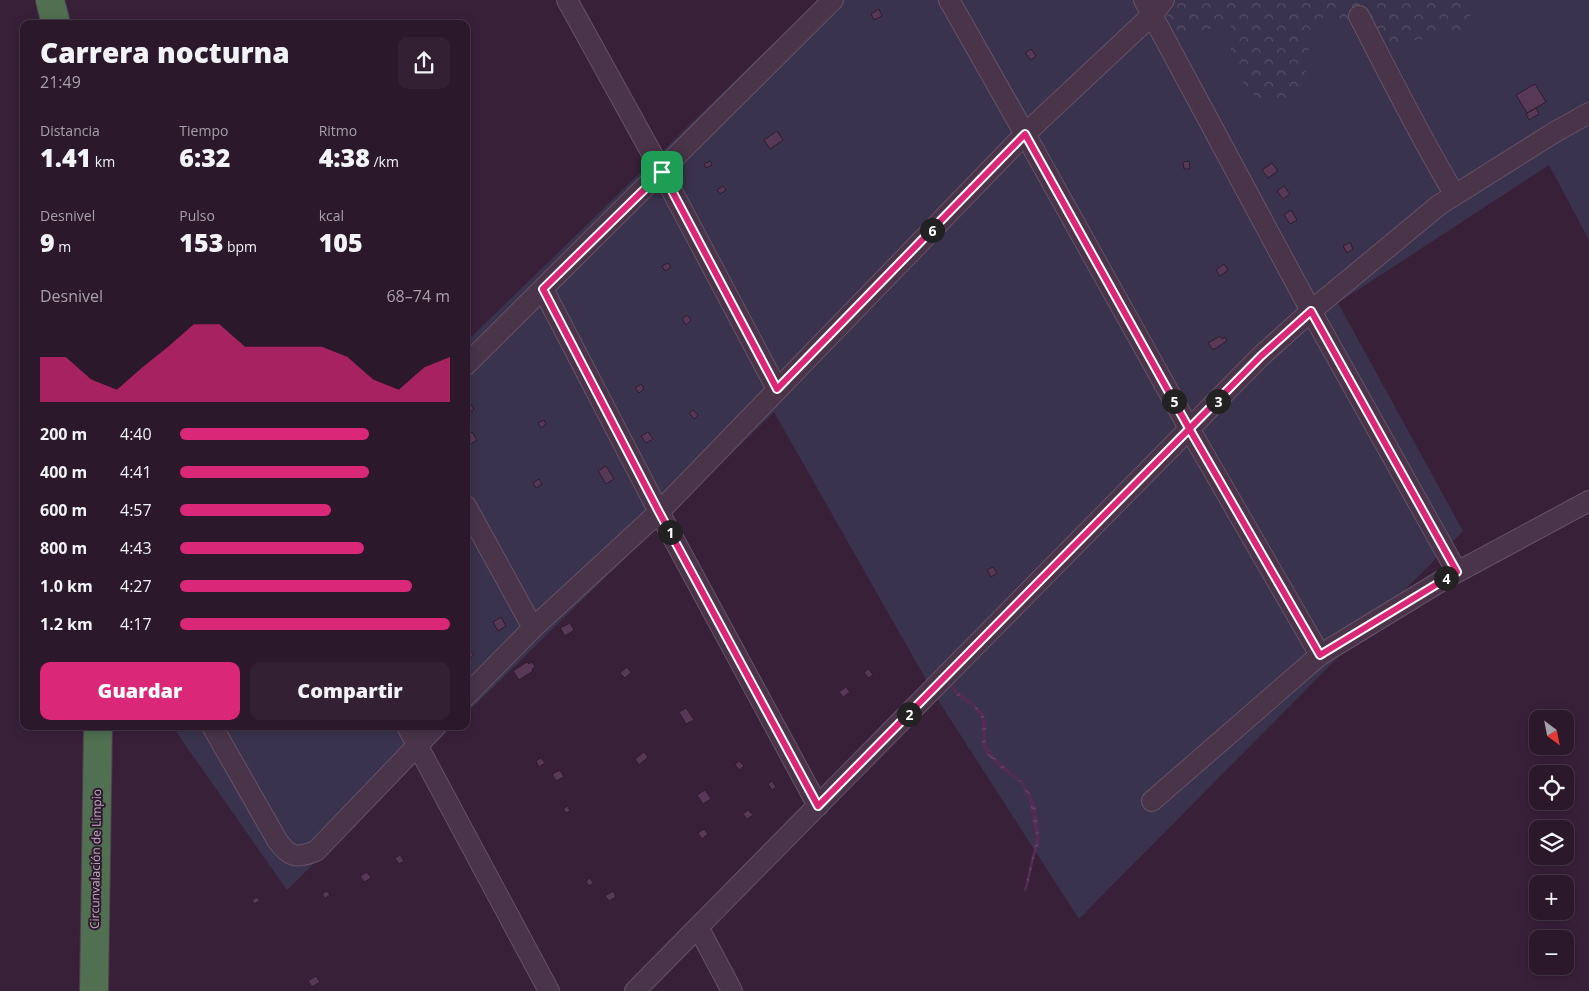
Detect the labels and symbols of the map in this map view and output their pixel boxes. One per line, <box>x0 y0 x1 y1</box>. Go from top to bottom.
pin <box>641 151 683 193</box>
pin: 6 <box>920 218 944 242</box>
pin: 5 <box>1162 388 1186 414</box>
pin: 3 <box>1206 388 1230 414</box>
pin: 1 <box>658 520 682 544</box>
pin: 4 <box>1434 566 1458 590</box>
pin: 2 <box>896 702 922 726</box>
north arrow <box>1529 710 1574 755</box>
street label: Circunvalación de Limpio <box>86 789 105 929</box>

